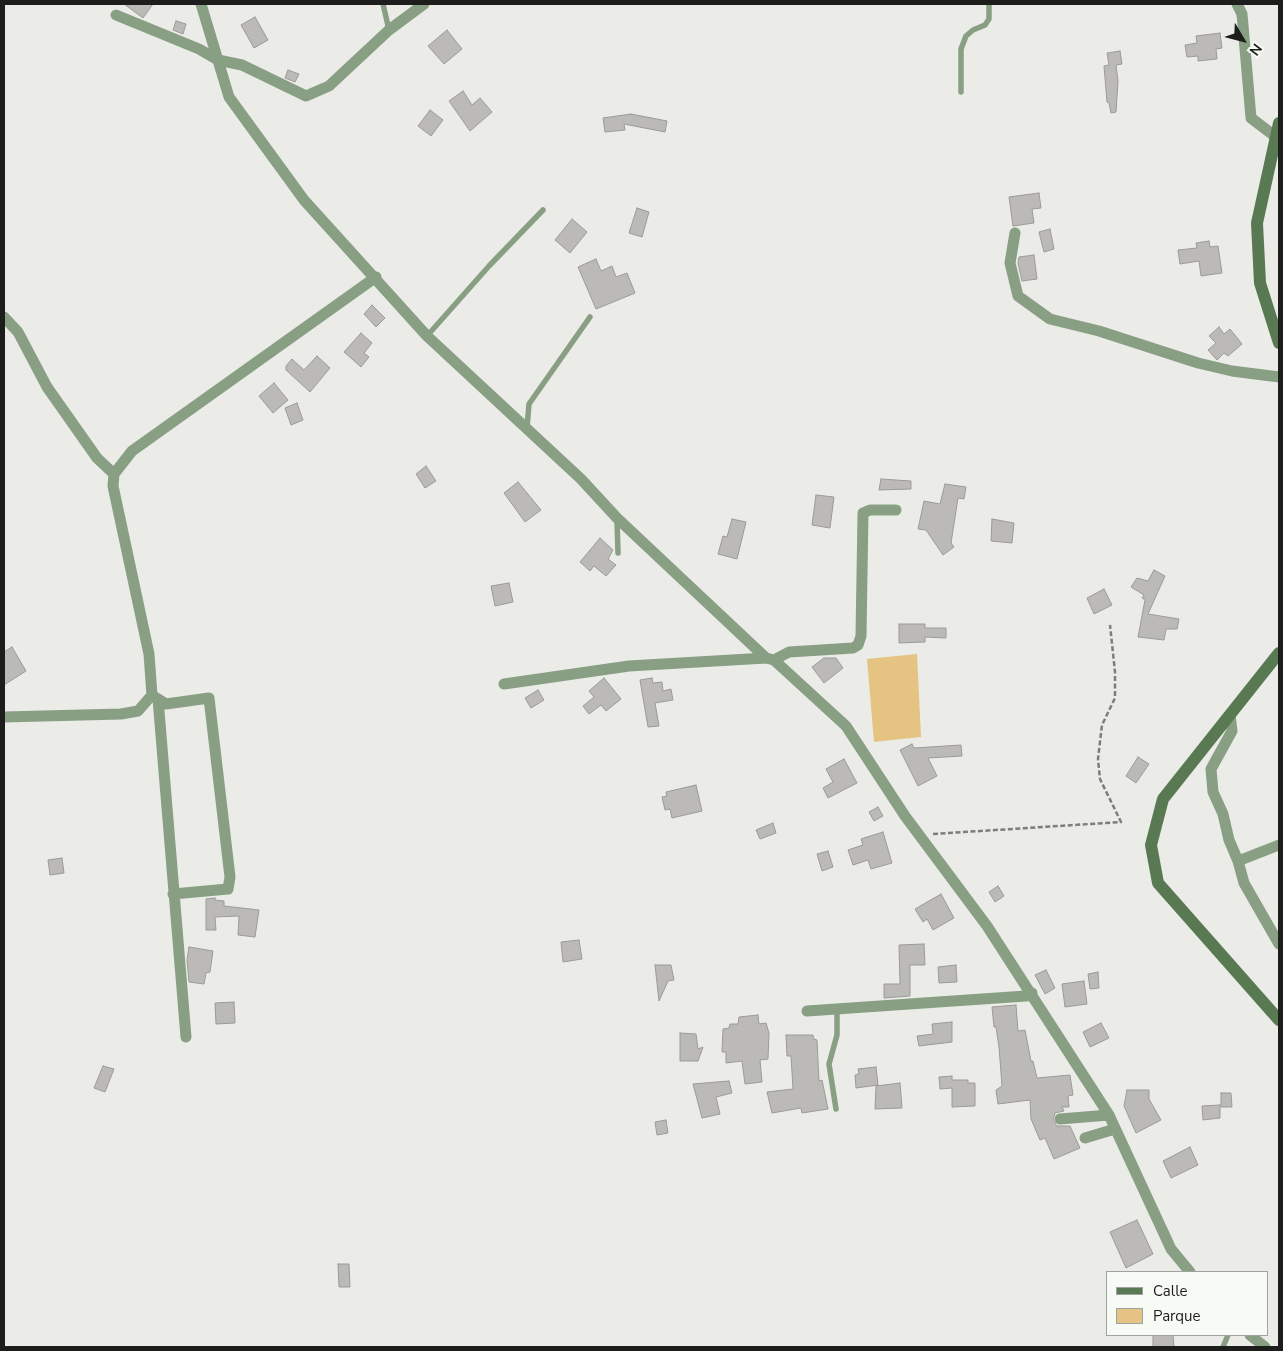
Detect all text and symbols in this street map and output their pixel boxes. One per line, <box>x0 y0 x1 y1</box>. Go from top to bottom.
north arrow <box>1218 15 1268 65</box>
text: N <box>1245 39 1266 59</box>
legend <box>1106 1271 1268 1336</box>
text: Calle <box>1153 1281 1188 1301</box>
text: Parque <box>1153 1306 1201 1326</box>

